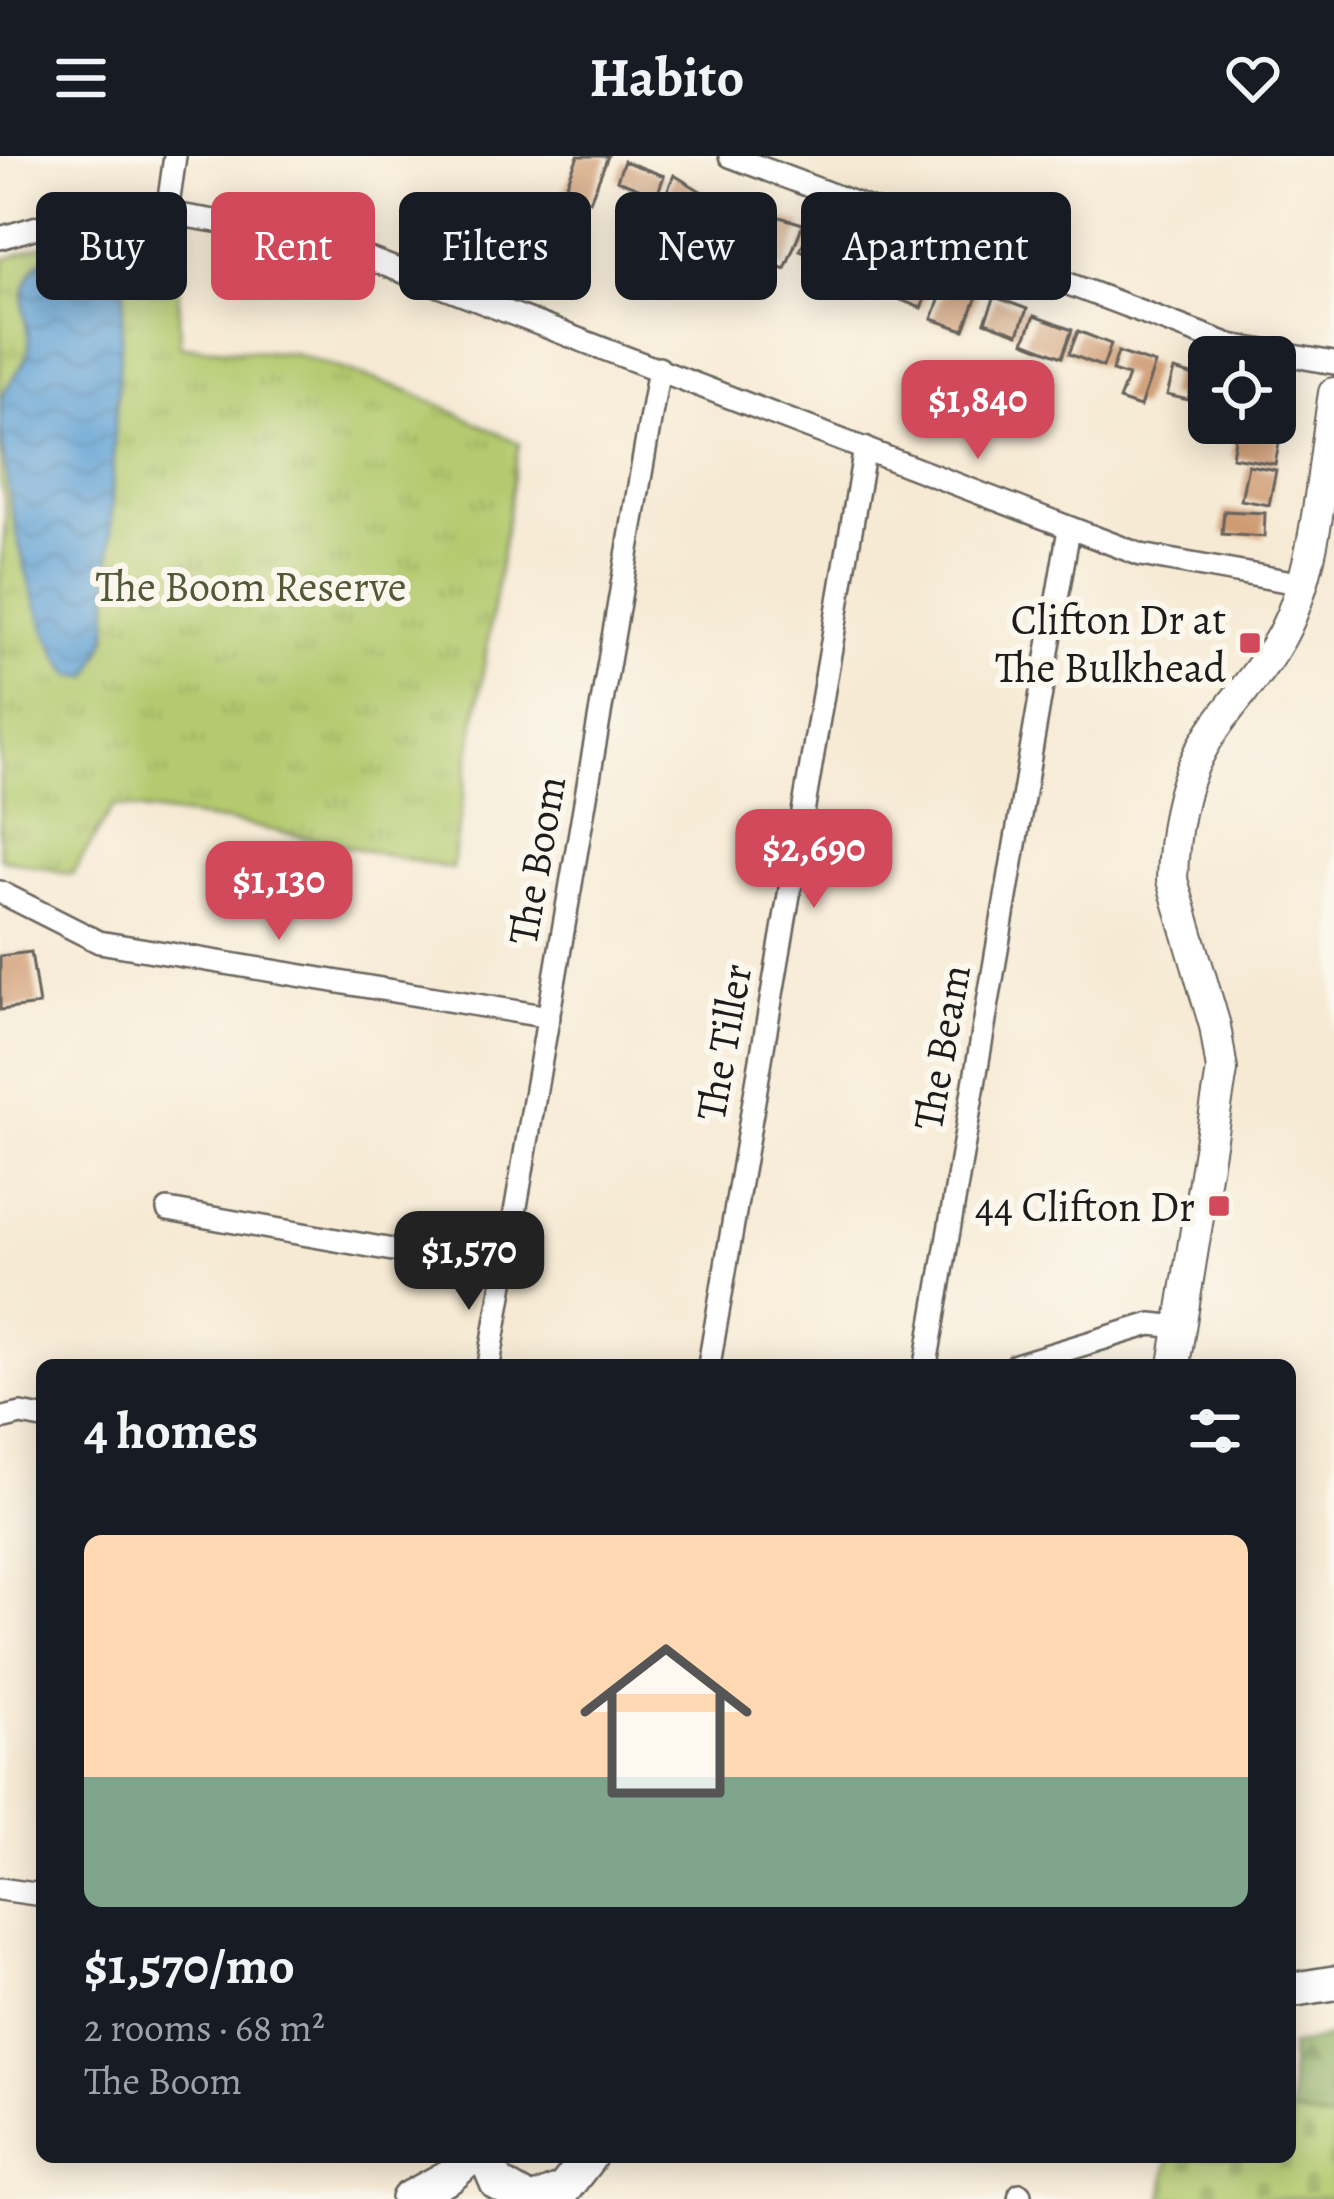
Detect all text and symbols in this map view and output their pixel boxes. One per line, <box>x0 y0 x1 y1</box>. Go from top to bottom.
text: Habito <box>590 41 744 115</box>
icon: menu <box>48 45 114 111</box>
icon: heart <box>1220 45 1286 111</box>
chip: Buy <box>36 192 187 300</box>
chip: Rent <box>211 192 375 300</box>
chip: Filters <box>399 192 591 300</box>
chip: New <box>615 192 777 300</box>
chip: Apartment <box>801 192 1071 300</box>
map controls <box>1188 336 1296 444</box>
button: locate <box>1188 336 1296 444</box>
pin: $1,840 <box>880 360 1076 462</box>
text: $1,840 <box>928 372 1028 425</box>
park label: The Boom Reserve <box>96 558 406 615</box>
place label: Clifton Dr at The Bulkhead <box>995 591 1226 696</box>
marker: Clifton Dr at The Bulkhead <box>1237 630 1263 656</box>
street label: The Boom <box>494 771 579 949</box>
pin: $2,690 <box>716 809 912 911</box>
text: $2,690 <box>762 821 866 874</box>
pin: $1,130 <box>181 841 377 943</box>
text: $1,130 <box>233 853 325 906</box>
street label: The Tiller <box>682 960 765 1125</box>
street label: The Beam <box>899 960 984 1134</box>
place label: 44 Clifton Dr <box>975 1178 1195 1235</box>
marker: 44 Clifton Dr <box>1206 1193 1232 1219</box>
pin: $1,570 <box>371 1211 567 1313</box>
text: $1,570 <box>421 1223 517 1276</box>
text: 4 homes <box>84 1396 258 1466</box>
icon: filters <box>1182 1398 1248 1464</box>
icon: home <box>558 1613 774 1829</box>
text: $1,570/mo <box>84 1931 295 2001</box>
text: 2 rooms · 68 m² <box>84 2001 325 2054</box>
text: The Boom <box>84 2054 242 2107</box>

